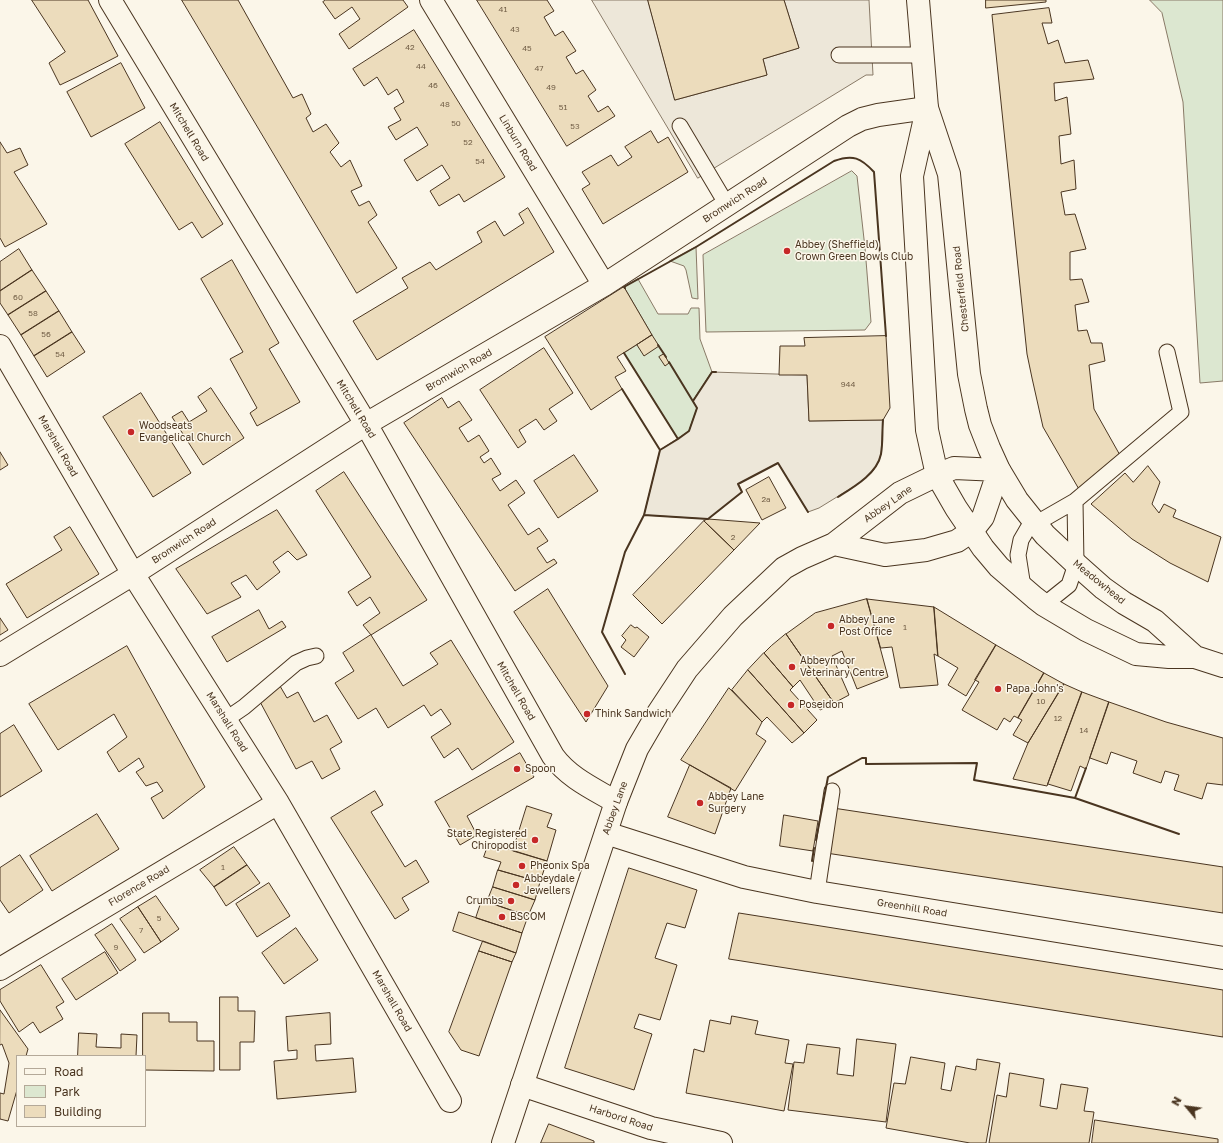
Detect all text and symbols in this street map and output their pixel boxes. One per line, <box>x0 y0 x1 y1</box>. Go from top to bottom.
house number: 41 <box>499 4 507 14</box>
house number: 43 <box>510 24 520 34</box>
house number: 42 <box>405 42 415 52</box>
house number: 45 <box>522 43 532 53</box>
house number: 44 <box>416 61 426 71</box>
house number: 47 <box>534 63 544 73</box>
house number: 46 <box>428 80 438 90</box>
house number: 49 <box>546 82 556 92</box>
house number: 48 <box>440 99 450 109</box>
street label: Mitchell Road <box>167 101 211 163</box>
house number: 51 <box>559 102 567 112</box>
street label: Linburn Road <box>496 113 540 173</box>
house number: 50 <box>451 118 461 128</box>
house number: 53 <box>570 121 580 131</box>
house number: 52 <box>463 137 473 147</box>
house number: 54 <box>475 156 485 166</box>
street label: Bromwich Road <box>700 175 770 225</box>
place label: Abbey (Sheffield) Crown Green Bowls Club <box>795 239 913 262</box>
street label: Chesterfield Road <box>951 245 971 333</box>
marker: Abbey (Sheffield) Crown Green Bowls Club <box>782 246 792 256</box>
house number: 60 <box>13 292 23 302</box>
house number: 58 <box>28 308 38 318</box>
house number: 56 <box>41 329 51 339</box>
street label: Bromwich Road <box>424 346 494 394</box>
house number: 54 <box>55 349 65 359</box>
street label: Mitchell Road <box>334 378 378 440</box>
house number: 944 <box>841 379 855 389</box>
street label: Marshall Road <box>36 413 80 479</box>
place label: Woodseats Evangelical Church <box>139 420 231 444</box>
marker: Woodseats Evangelical Church <box>126 427 136 437</box>
street label: Abbey Lane <box>862 483 914 525</box>
house number: 2a <box>761 494 771 504</box>
street label: Bromwich Road <box>149 516 219 566</box>
house number: 2 <box>731 532 735 542</box>
street label: Meadowhead <box>1070 557 1128 607</box>
place label: Abbey Lane Post Office <box>839 614 895 638</box>
marker: Abbey Lane Post Office <box>826 621 836 631</box>
house number: 1 <box>903 622 907 632</box>
place label: Abbeymoor Veterinary Centre <box>800 655 885 678</box>
street label: Mitchell Road <box>494 659 538 723</box>
marker: Abbeymoor Veterinary Centre <box>787 662 797 672</box>
place label: Papa John's <box>1006 683 1064 695</box>
marker: Papa John's <box>993 684 1003 694</box>
street label: Marshall Road <box>204 690 250 754</box>
house number: 10 <box>1037 696 1045 706</box>
place label: Poseidon <box>799 699 844 711</box>
marker: Poseidon <box>786 700 796 710</box>
place label: Think Sandwich <box>595 708 671 720</box>
marker: Think Sandwich <box>582 709 592 719</box>
house number: 12 <box>1054 713 1062 723</box>
house number: 14 <box>1080 725 1088 735</box>
place label: Spoon <box>525 763 556 775</box>
marker: Spoon <box>512 764 522 774</box>
street label: Abbey Lane <box>600 780 630 836</box>
place label: Abbey Lane Surgery <box>708 791 764 814</box>
marker: Abbey Lane Surgery <box>695 798 705 808</box>
place label: State Registered Chiropodist <box>447 828 527 852</box>
marker: State Registered Chiropodist <box>530 835 540 845</box>
place label: Pheonix Spa <box>530 860 590 872</box>
marker: Pheonix Spa <box>517 861 527 871</box>
house number: 1 <box>221 862 225 872</box>
street label: Florence Road <box>106 863 172 909</box>
place label: Abbeydale Jewellers <box>524 873 575 896</box>
marker: Abbeydale Jewellers <box>511 880 521 890</box>
place label: Crumbs <box>466 895 503 907</box>
marker: Crumbs <box>506 896 516 906</box>
street label: Greenhill Road <box>876 897 948 919</box>
place label: BSCOM <box>510 911 546 923</box>
marker: BSCOM <box>497 912 507 922</box>
house number: 5 <box>157 913 161 923</box>
house number: 7 <box>139 925 143 935</box>
house number: 9 <box>114 942 118 952</box>
street label: Marshall Road <box>370 968 414 1034</box>
legend <box>16 1055 146 1127</box>
text: Road <box>54 1064 83 1079</box>
text: Park <box>54 1084 80 1099</box>
north arrow <box>1167 1087 1207 1127</box>
text: N <box>1168 1094 1184 1108</box>
street label: Harbord Road <box>588 1102 654 1134</box>
text: Building <box>54 1104 102 1119</box>

